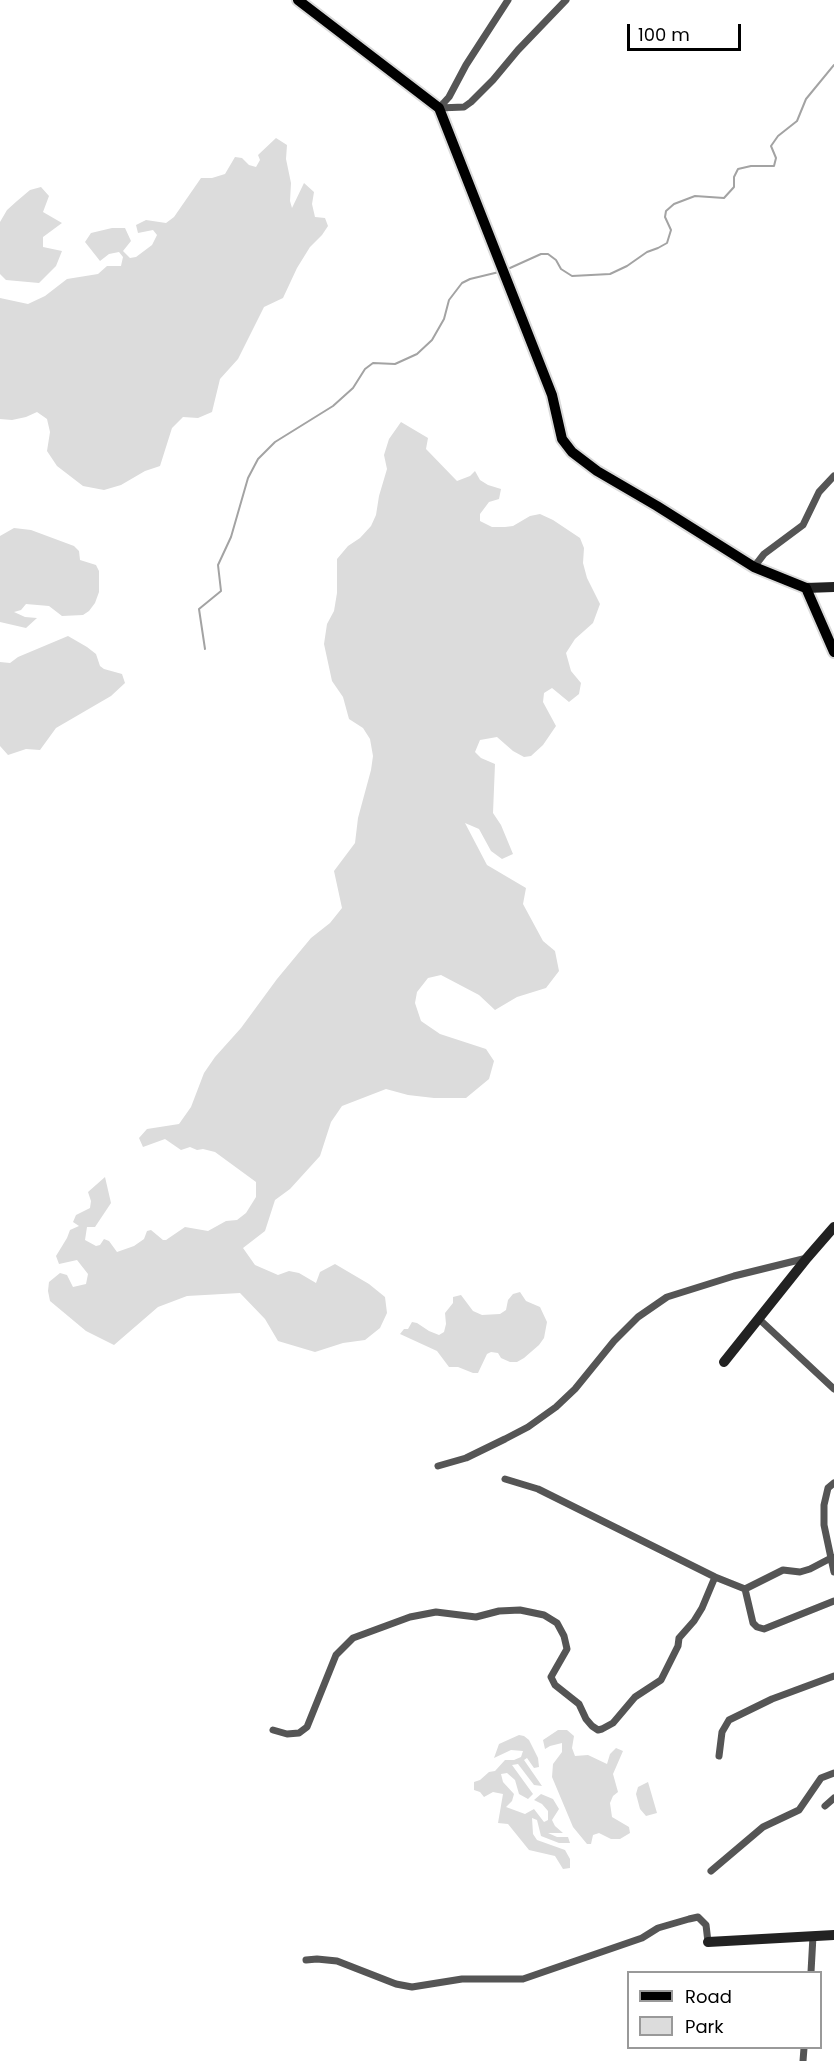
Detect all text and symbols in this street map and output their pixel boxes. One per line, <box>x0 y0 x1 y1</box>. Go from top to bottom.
scale bar <box>630 12 744 50</box>
text: 100 m <box>638 22 690 47</box>
legend <box>627 1971 822 2049</box>
text: Road <box>685 1984 732 2009</box>
text: Park <box>685 2014 724 2039</box>

